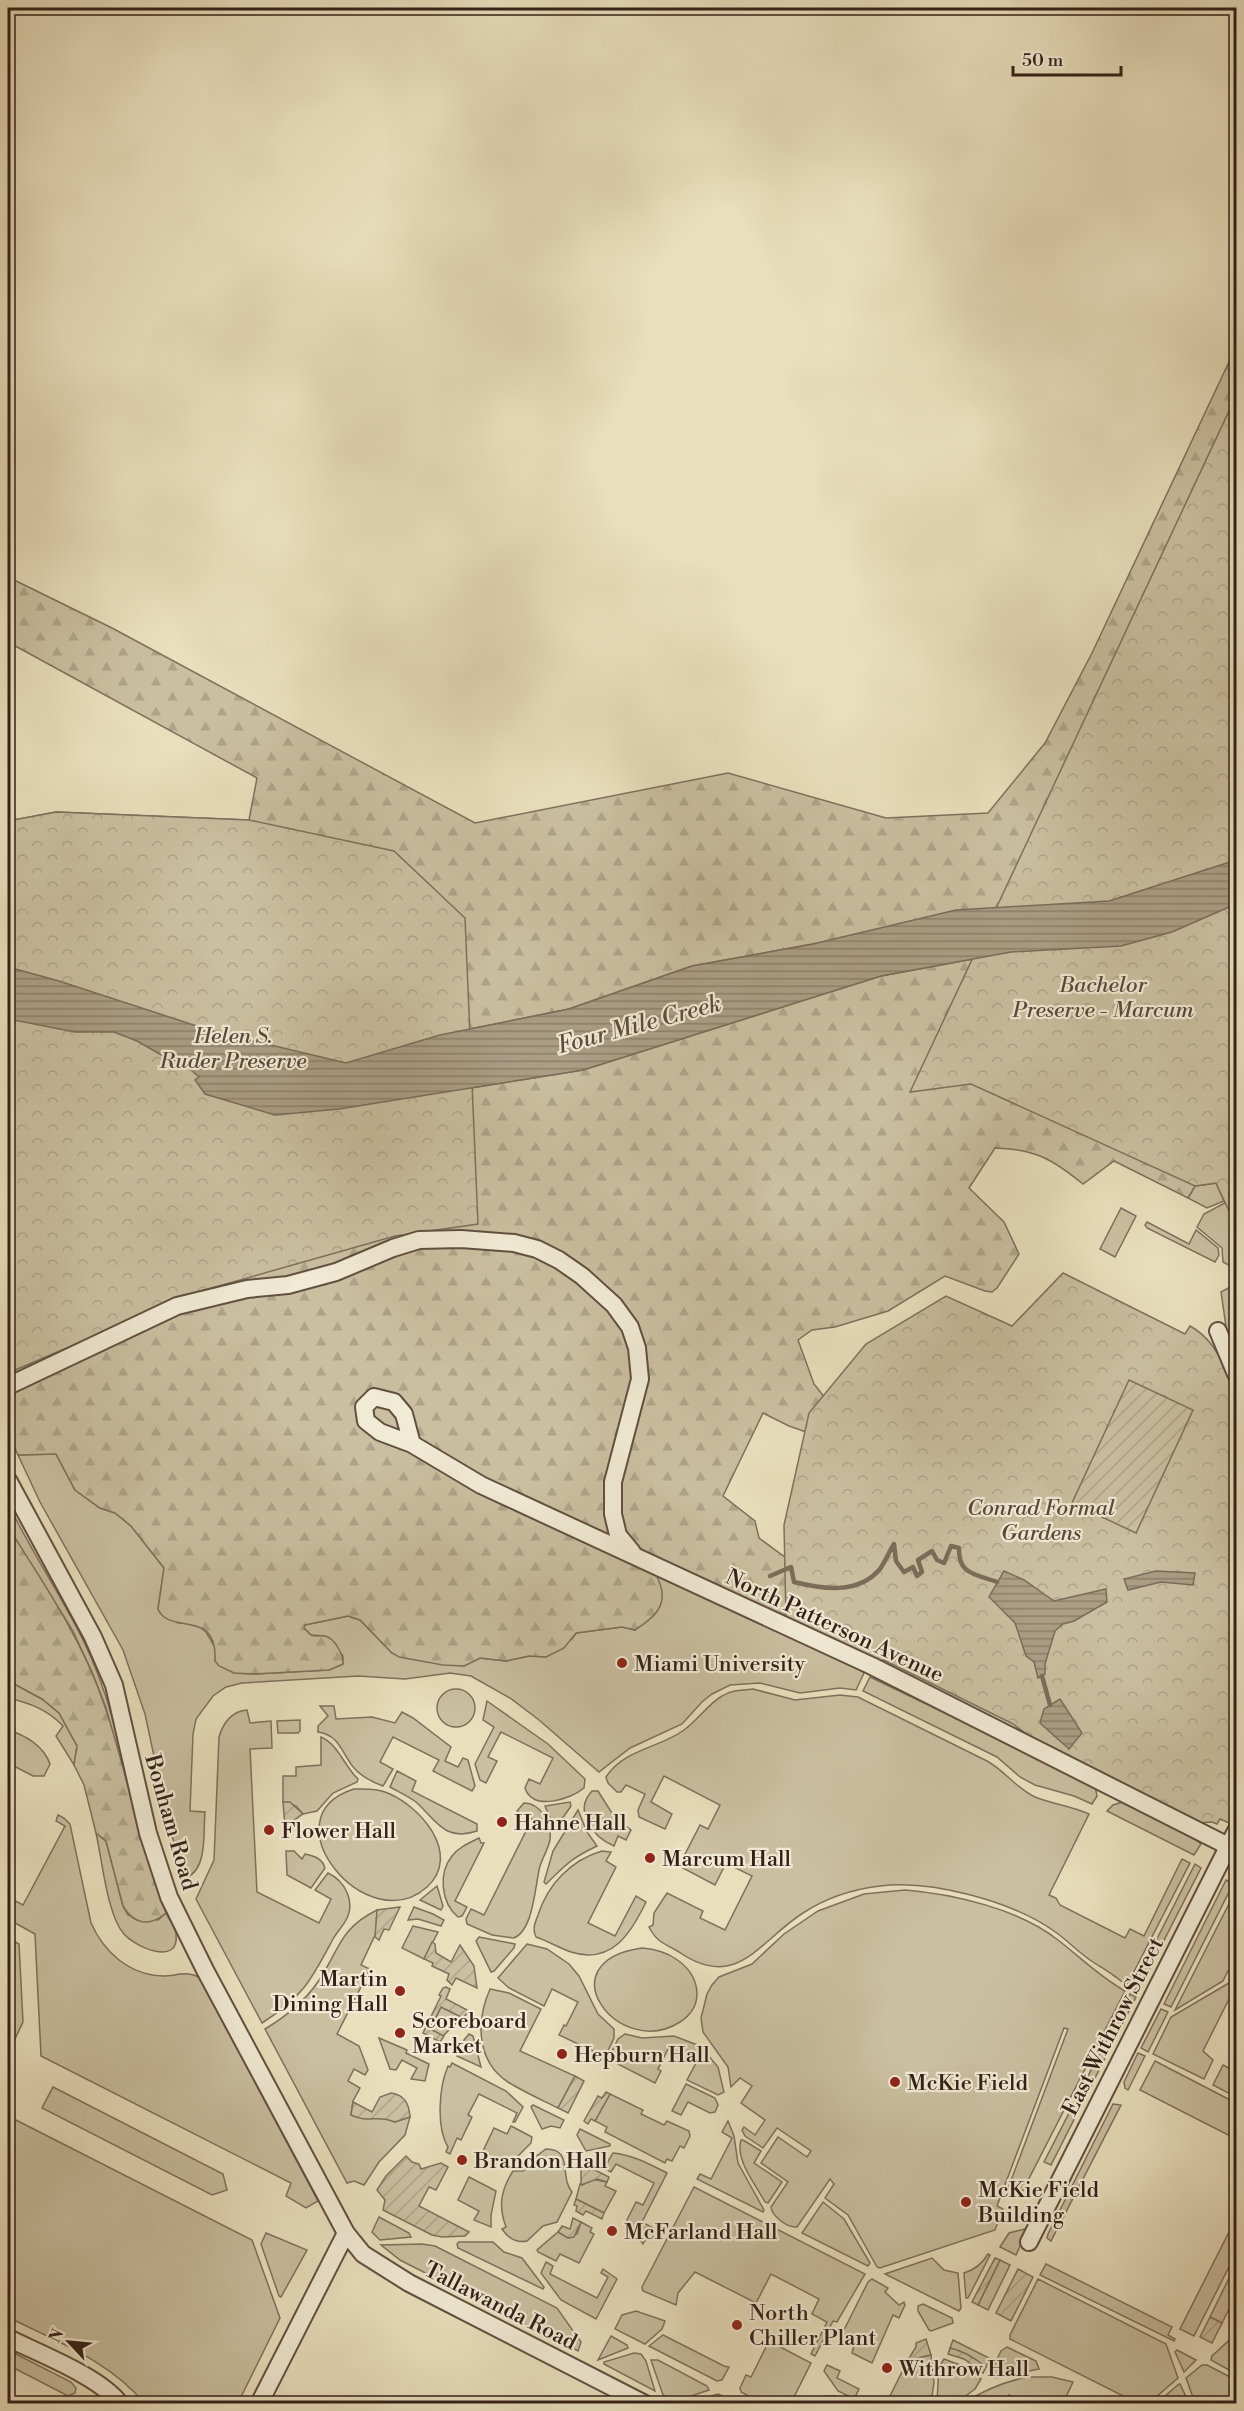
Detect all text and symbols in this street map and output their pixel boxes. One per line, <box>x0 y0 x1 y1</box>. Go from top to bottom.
scale bar <box>1013 39 1121 77</box>
text: 50 m <box>1022 49 1064 72</box>
park label: Bachelor Preserve - Marcum <box>1011 972 1194 1024</box>
water label: Four Mile Creek <box>554 989 725 1061</box>
park label: Helen S. Ruder Preserve <box>158 1023 307 1075</box>
park label: Conrad Formal Gardens <box>967 1495 1115 1547</box>
street label: North Patterson Avenue <box>721 1564 948 1689</box>
place label: Miami University <box>634 1651 806 1678</box>
marker: Miami University <box>615 1656 629 1670</box>
street label: Bonham Road <box>138 1750 203 1894</box>
place label: Hahne Hall <box>514 1810 627 1837</box>
marker: Hahne Hall <box>495 1815 509 1829</box>
place label: Flower Hall <box>281 1818 396 1845</box>
marker: Flower Hall <box>262 1823 276 1837</box>
place label: Marcum Hall <box>662 1846 792 1873</box>
marker: Marcum Hall <box>643 1851 657 1865</box>
street label: East Withrow Street <box>1057 1933 1170 2120</box>
place label: Martin Dining Hall <box>272 1966 388 2018</box>
marker: Martin Dining Hall <box>393 1984 407 1998</box>
place label: Scoreboard Market <box>412 2008 527 2060</box>
marker: Scoreboard Market <box>393 2026 407 2040</box>
place label: Hepburn Hall <box>574 2042 710 2069</box>
marker: Hepburn Hall <box>555 2047 569 2061</box>
place label: McKie Field <box>907 2070 1029 2097</box>
marker: McKie Field <box>888 2075 902 2089</box>
place label: Brandon Hall <box>473 2148 608 2175</box>
marker: Brandon Hall <box>455 2153 469 2167</box>
place label: McKie Field Building <box>977 2177 1100 2229</box>
marker: McKie Field Building <box>959 2195 973 2209</box>
place label: McFarland Hall <box>624 2219 778 2246</box>
marker: McFarland Hall <box>605 2224 619 2238</box>
street label: Tallawanda Road <box>419 2256 582 2357</box>
place label: North Chiller Plant <box>749 2300 876 2352</box>
north arrow <box>39 2312 99 2372</box>
marker: North Chiller Plant <box>730 2318 744 2332</box>
text: N <box>45 2325 68 2346</box>
place label: Withrow Hall <box>898 2356 1029 2383</box>
marker: Withrow Hall <box>880 2361 894 2375</box>

